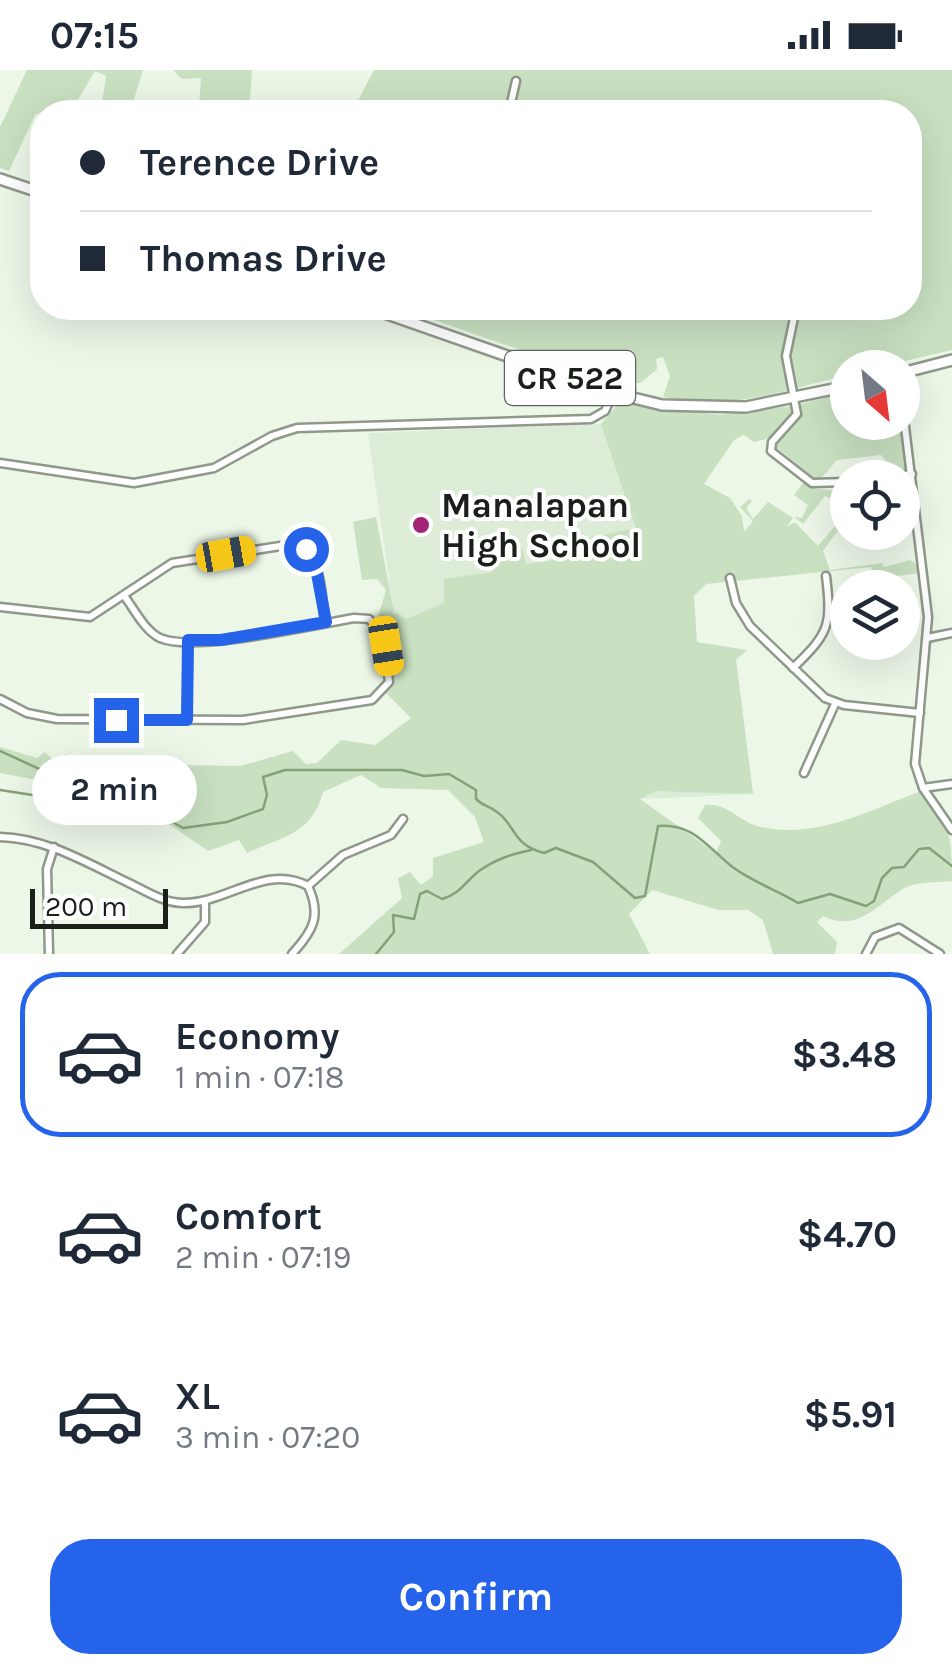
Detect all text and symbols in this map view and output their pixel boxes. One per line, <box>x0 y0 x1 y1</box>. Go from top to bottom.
text: 07:15 <box>50 13 139 58</box>
text: Terence Drive <box>140 140 379 185</box>
text: Thomas Drive <box>140 236 387 281</box>
north arrow <box>830 350 920 440</box>
map controls <box>830 350 920 660</box>
road number: CR 522 <box>505 351 635 405</box>
button: locate <box>830 460 920 550</box>
place label: Manalapan High School <box>441 485 641 567</box>
marker: Manalapan High School <box>410 514 432 536</box>
route start <box>284 527 329 572</box>
car <box>194 534 258 574</box>
button: layers <box>830 570 920 660</box>
car <box>366 614 406 678</box>
route end <box>94 698 139 743</box>
callout: 2 min <box>34 755 198 825</box>
text: 2 min <box>70 771 159 808</box>
scale bar <box>30 884 168 928</box>
text: 200 m <box>45 890 127 923</box>
icon: car <box>55 1010 145 1100</box>
text: Economy <box>175 1014 339 1059</box>
text: $3.48 <box>792 1032 897 1077</box>
text: 1 min · 07:18 <box>175 1059 345 1096</box>
icon: car <box>55 1190 145 1280</box>
text: Comfort <box>175 1194 322 1239</box>
text: $4.70 <box>797 1212 897 1257</box>
text: 2 min · 07:19 <box>175 1239 351 1276</box>
icon: car <box>55 1370 145 1460</box>
text: XL <box>175 1374 220 1419</box>
text: $5.91 <box>804 1392 897 1437</box>
text: 3 min · 07:20 <box>175 1419 360 1456</box>
button: Confirm <box>50 1539 902 1654</box>

